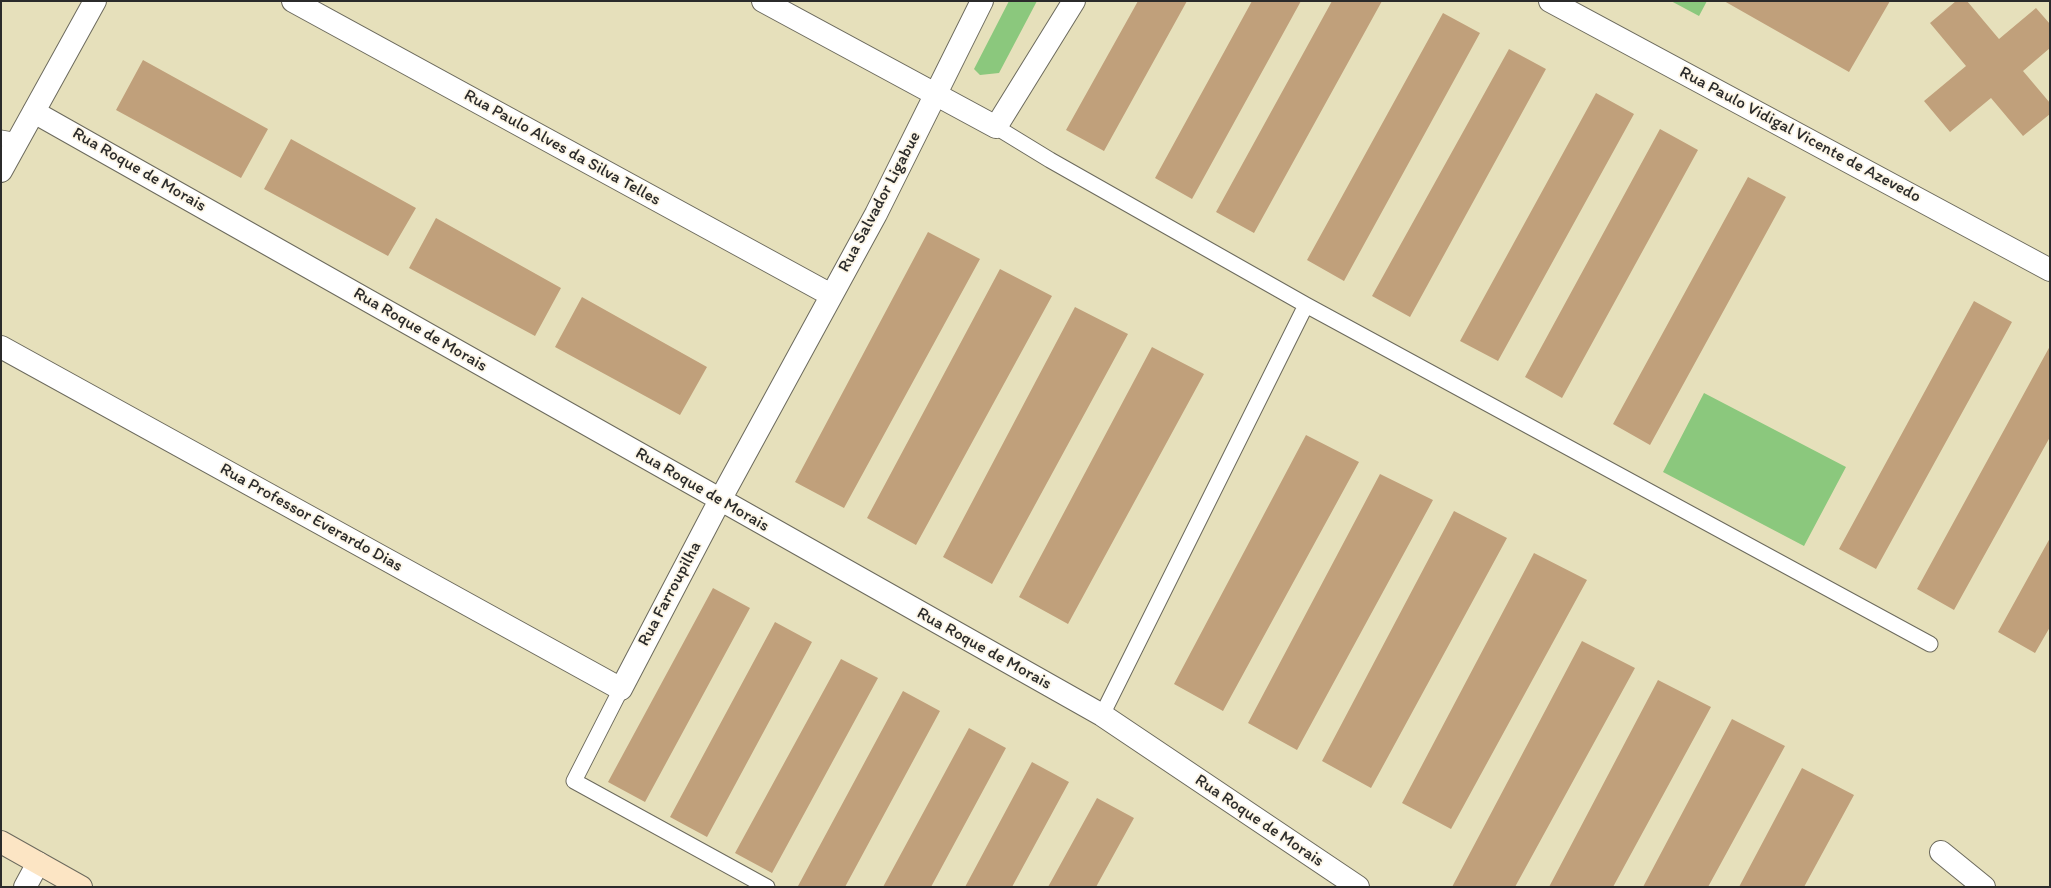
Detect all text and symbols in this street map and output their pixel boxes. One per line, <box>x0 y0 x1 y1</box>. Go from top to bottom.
street label: Rua Paulo Vidigal Vicente de Azevedo <box>1676 63 1924 207</box>
street label: Rua Paulo Alves da Silva Telles <box>460 85 664 211</box>
street label: Rua Roque de Morais <box>69 123 209 217</box>
street label: Rua Salvador Ligabue <box>834 128 926 276</box>
street label: Rua Roque de Morais <box>350 283 490 377</box>
street label: Rua Roque de Morais <box>632 443 772 537</box>
street label: Rua Professor Everardo Dias <box>216 459 406 577</box>
street label: Rua Farroupilha <box>634 538 706 650</box>
street label: Rua Roque de Morais <box>913 603 1055 695</box>
street label: Rua Roque de Morais <box>1191 770 1327 872</box>

